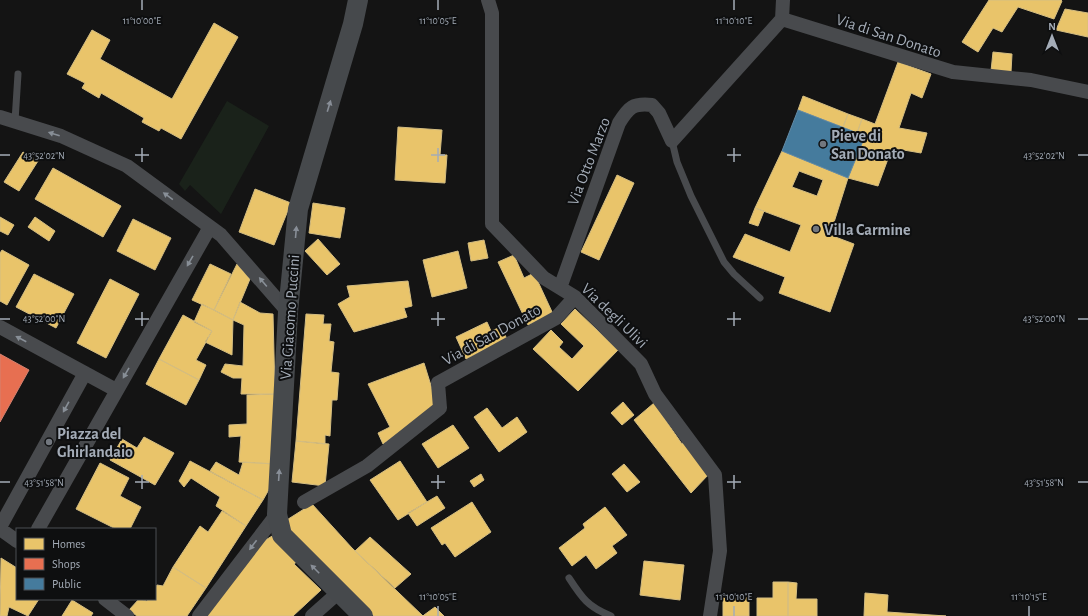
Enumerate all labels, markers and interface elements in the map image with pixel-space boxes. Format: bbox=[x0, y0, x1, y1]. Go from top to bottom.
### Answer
street label: Via di San Donato bbox=[834, 11, 943, 61]
text: 11°10'00"E bbox=[123, 16, 161, 26]
text: 11°10'05"E bbox=[419, 16, 457, 26]
text: 11°10'10"E bbox=[716, 16, 752, 26]
north arrow bbox=[1032, 16, 1072, 56]
text: N bbox=[1048, 21, 1056, 32]
one-way arrow bbox=[326, 100, 332, 112]
street label: Via Otto Marzo bbox=[565, 115, 613, 207]
place label: Pieve di San Donato bbox=[831, 128, 905, 162]
one-way arrow bbox=[48, 131, 60, 137]
marker: Pieve di San Donato bbox=[818, 139, 828, 149]
text: 43°52'02"N bbox=[23, 151, 65, 161]
text: 43°52'02"N bbox=[1023, 151, 1065, 161]
one-way arrow bbox=[162, 191, 173, 200]
place label: Villa Carmine bbox=[824, 222, 911, 238]
marker: Villa Carmine bbox=[811, 224, 821, 234]
one-way arrow bbox=[293, 226, 299, 238]
street label: Via Giacomo Puccini bbox=[278, 254, 302, 380]
one-way arrow bbox=[187, 255, 194, 266]
one-way arrow bbox=[259, 277, 268, 288]
street label: Via degli Ulivi bbox=[578, 280, 650, 351]
street label: Via di San Donato bbox=[440, 301, 543, 368]
text: 43°52'00"N bbox=[23, 314, 65, 324]
text: 43°52'00"N bbox=[1023, 314, 1065, 324]
one-way arrow bbox=[15, 335, 27, 342]
one-way arrow bbox=[122, 367, 129, 379]
one-way arrow bbox=[63, 401, 69, 413]
place label: Piazza del Ghirlandaio bbox=[57, 426, 133, 460]
marker: Piazza del Ghirlandaio bbox=[44, 437, 54, 447]
one-way arrow bbox=[276, 468, 282, 481]
text: 43°51'58"N bbox=[24, 478, 64, 488]
text: 43°51'58"N bbox=[1024, 478, 1064, 488]
legend bbox=[16, 528, 156, 600]
text: Homes bbox=[52, 538, 85, 550]
one-way arrow bbox=[249, 540, 257, 551]
text: Shops bbox=[52, 558, 80, 570]
one-way arrow bbox=[310, 564, 320, 574]
text: Public bbox=[52, 578, 81, 590]
text: 11°10'05"E bbox=[419, 592, 457, 602]
text: 11°10'10"E bbox=[716, 592, 752, 602]
text: 11°10'15"E bbox=[1011, 592, 1047, 602]

